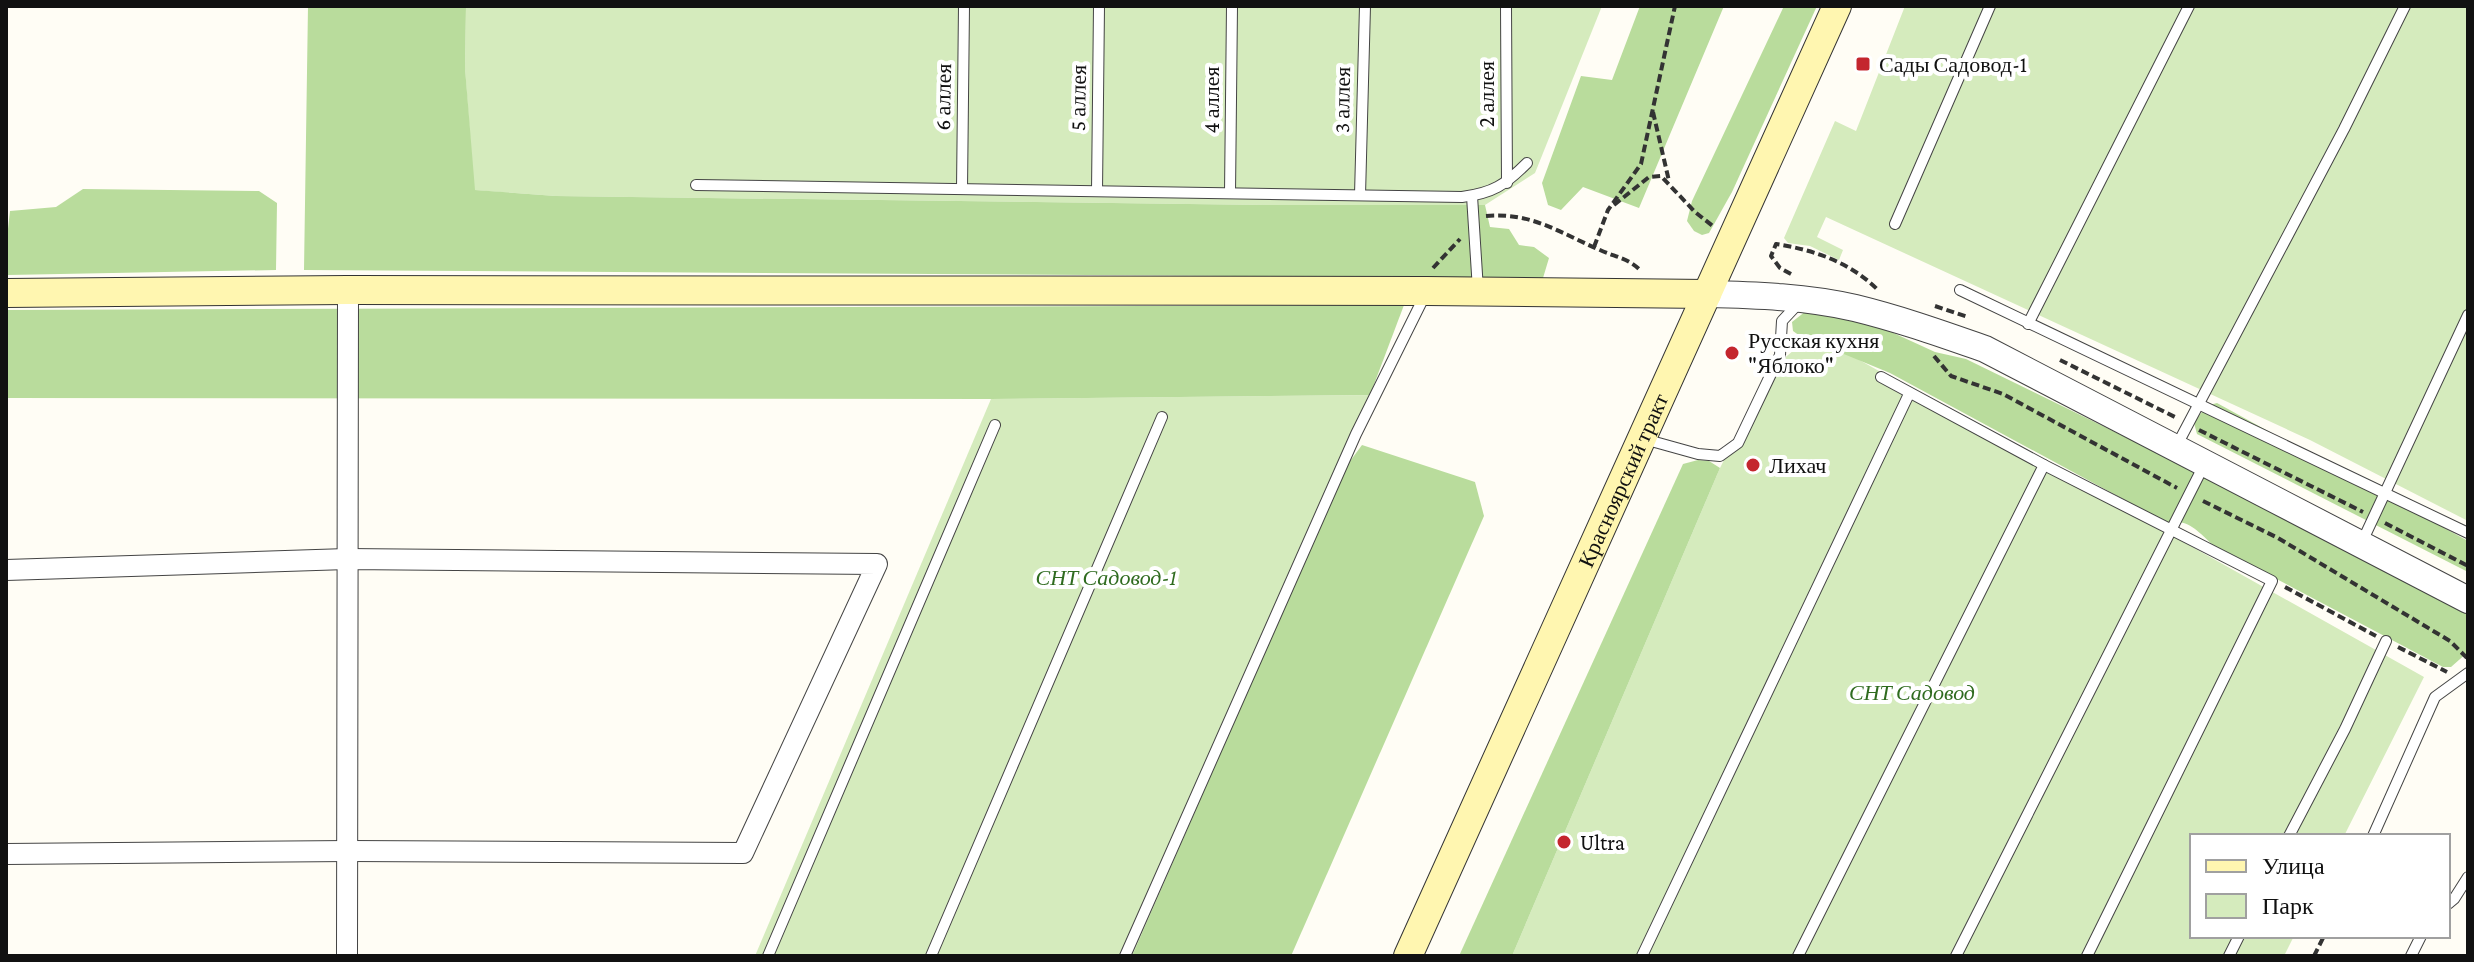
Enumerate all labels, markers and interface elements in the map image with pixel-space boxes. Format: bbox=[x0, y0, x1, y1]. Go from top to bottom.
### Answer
place label: Сады Садовод-1 bbox=[1879, 52, 2027, 77]
marker: Сады Садовод-1 bbox=[1854, 55, 1872, 73]
street label: 2 аллея bbox=[1474, 61, 1499, 127]
street label: 6 аллея bbox=[930, 63, 956, 131]
street label: 5 аллея bbox=[1065, 65, 1091, 131]
street label: 4 аллея bbox=[1199, 66, 1224, 134]
street label: 3 аллея bbox=[1329, 67, 1355, 133]
place label: Русская кухня "Яблоко" bbox=[1748, 328, 1879, 378]
marker: Русская кухня "Яблоко" bbox=[1723, 344, 1741, 362]
street label: Красноярский тракт bbox=[1573, 389, 1673, 571]
place label: Лихач bbox=[1769, 453, 1826, 478]
marker: Лихач bbox=[1744, 456, 1762, 474]
park label: СНТ Садовод-1 bbox=[1036, 565, 1176, 590]
park label: СНТ Садовод bbox=[1849, 680, 1975, 705]
place label: Ultra bbox=[1580, 830, 1625, 855]
marker: Ultra bbox=[1555, 833, 1573, 851]
legend bbox=[2190, 834, 2450, 938]
text: Улица bbox=[2262, 852, 2325, 879]
text: Парк bbox=[2262, 892, 2314, 919]

